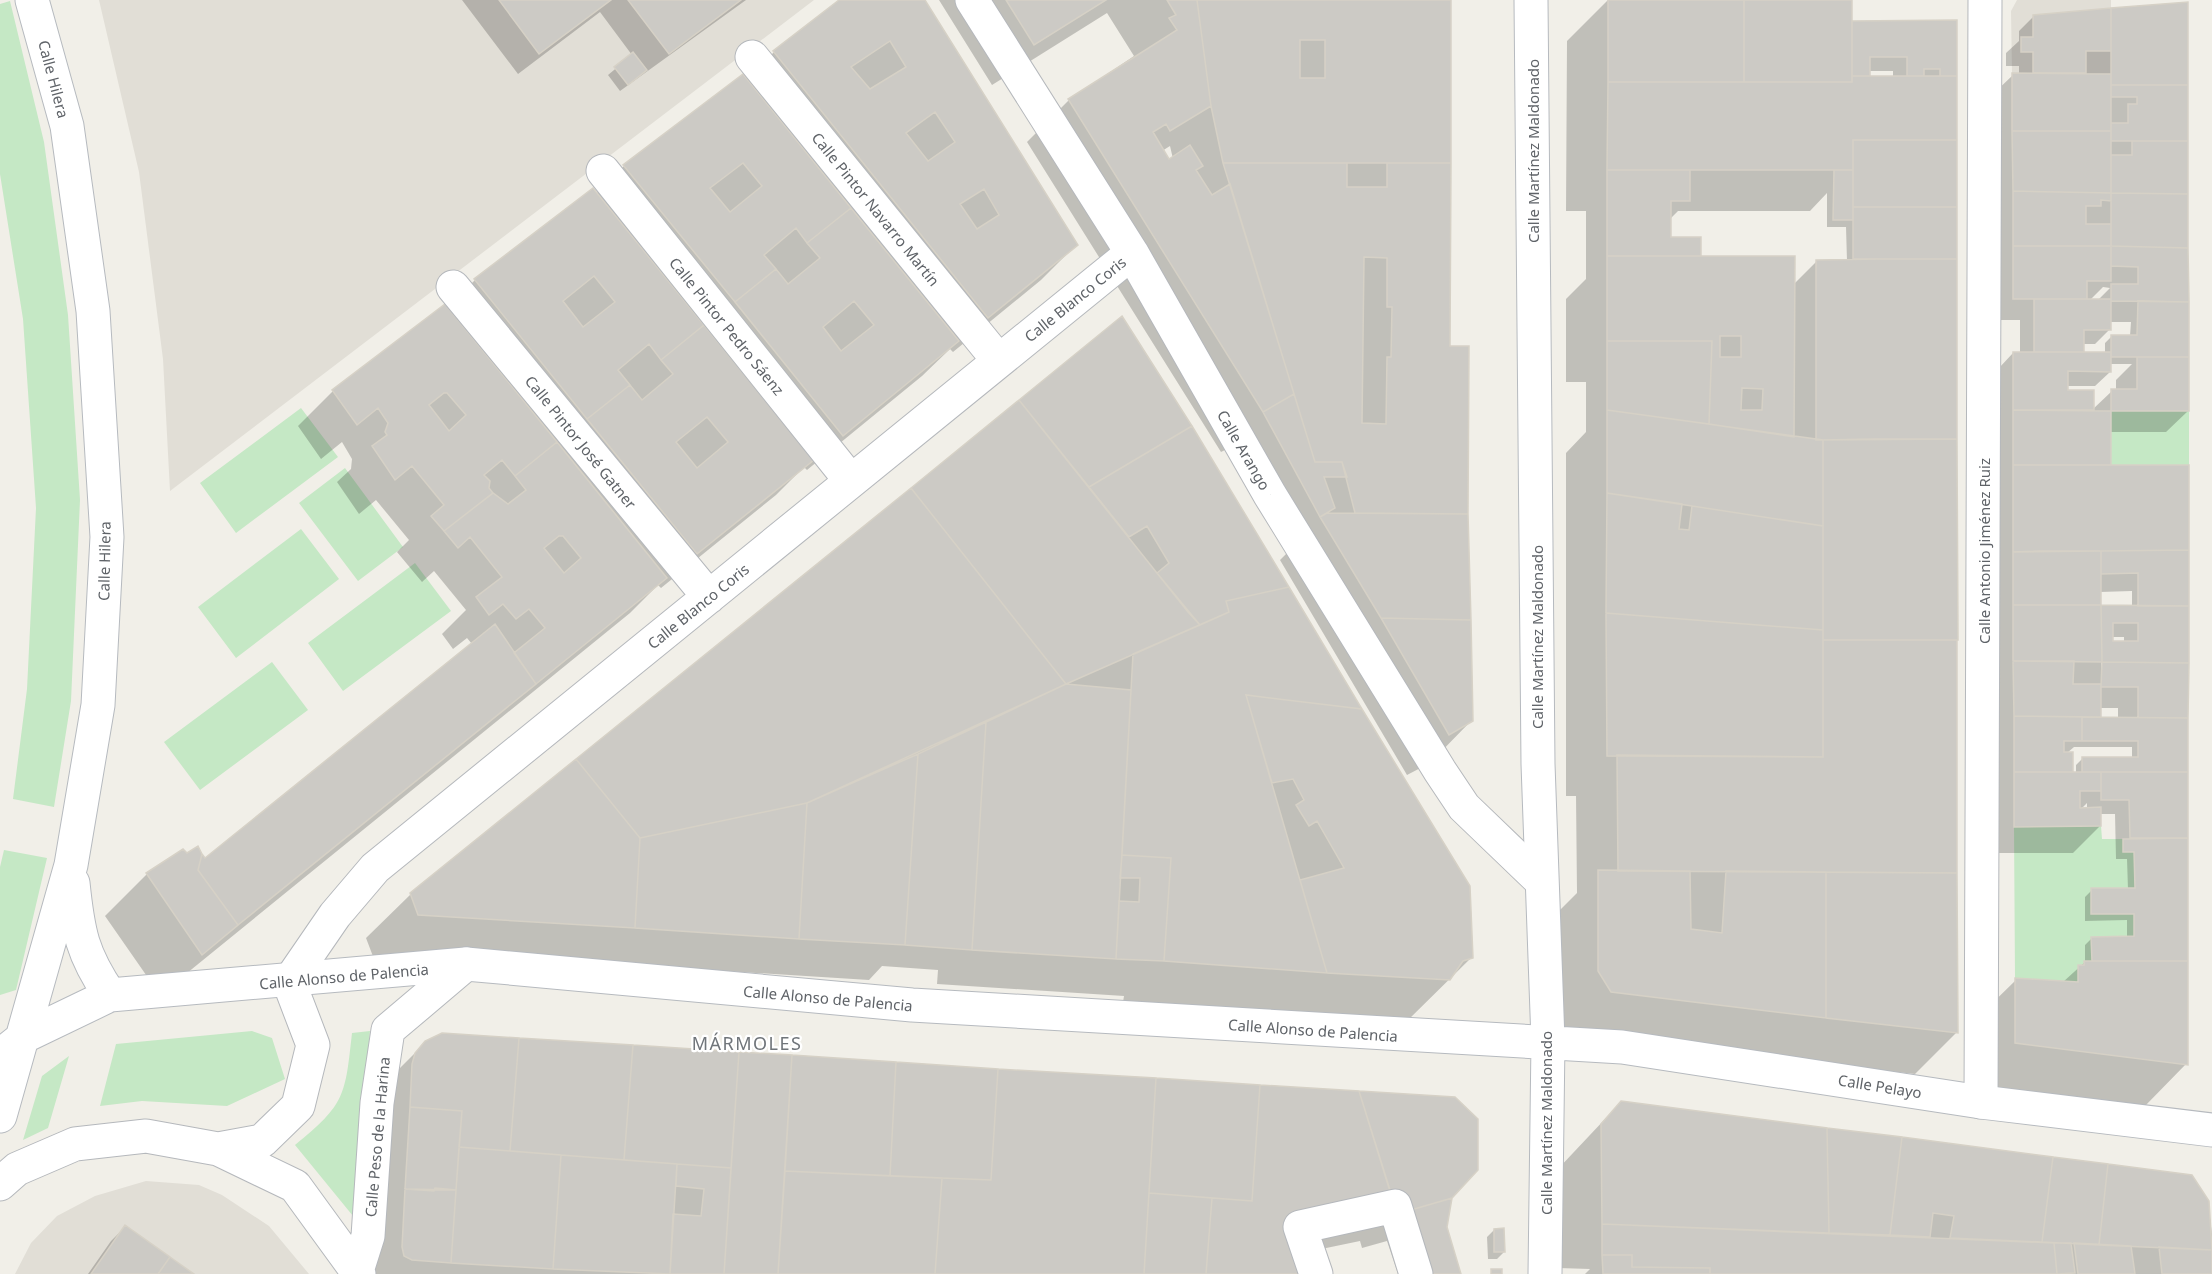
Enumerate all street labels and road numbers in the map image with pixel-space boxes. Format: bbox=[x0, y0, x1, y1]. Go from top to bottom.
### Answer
street label: Calle Hilera bbox=[34, 38, 74, 120]
street label: Calle Martínez Maldonado bbox=[1523, 59, 1543, 243]
street label: Calle Pintor Navarro Martín bbox=[808, 128, 944, 290]
street label: Calle Blanco Coris bbox=[1020, 252, 1130, 346]
street label: Calle Pintor Pedro Sáenz bbox=[665, 253, 789, 399]
street label: Calle Pintor José Gatner bbox=[521, 371, 641, 513]
street label: Calle Arango bbox=[1213, 406, 1275, 494]
street label: Calle Antonio Jiménez Ruiz bbox=[1974, 458, 1994, 644]
street label: Calle Hilera bbox=[93, 521, 115, 601]
street label: Calle Martínez Maldonado bbox=[1527, 545, 1547, 729]
street label: Calle Blanco Coris bbox=[643, 559, 753, 653]
street label: Calle Alonso de Palencia bbox=[258, 959, 430, 993]
street label: Calle Alonso de Palencia bbox=[742, 981, 914, 1015]
street label: Calle Alonso de Palencia bbox=[1227, 1014, 1399, 1046]
street label: Calle Martínez Maldonado bbox=[1536, 1031, 1556, 1215]
street label: Calle Peso de la Harina bbox=[360, 1056, 394, 1218]
street label: Calle Pelayo bbox=[1837, 1070, 1923, 1102]

